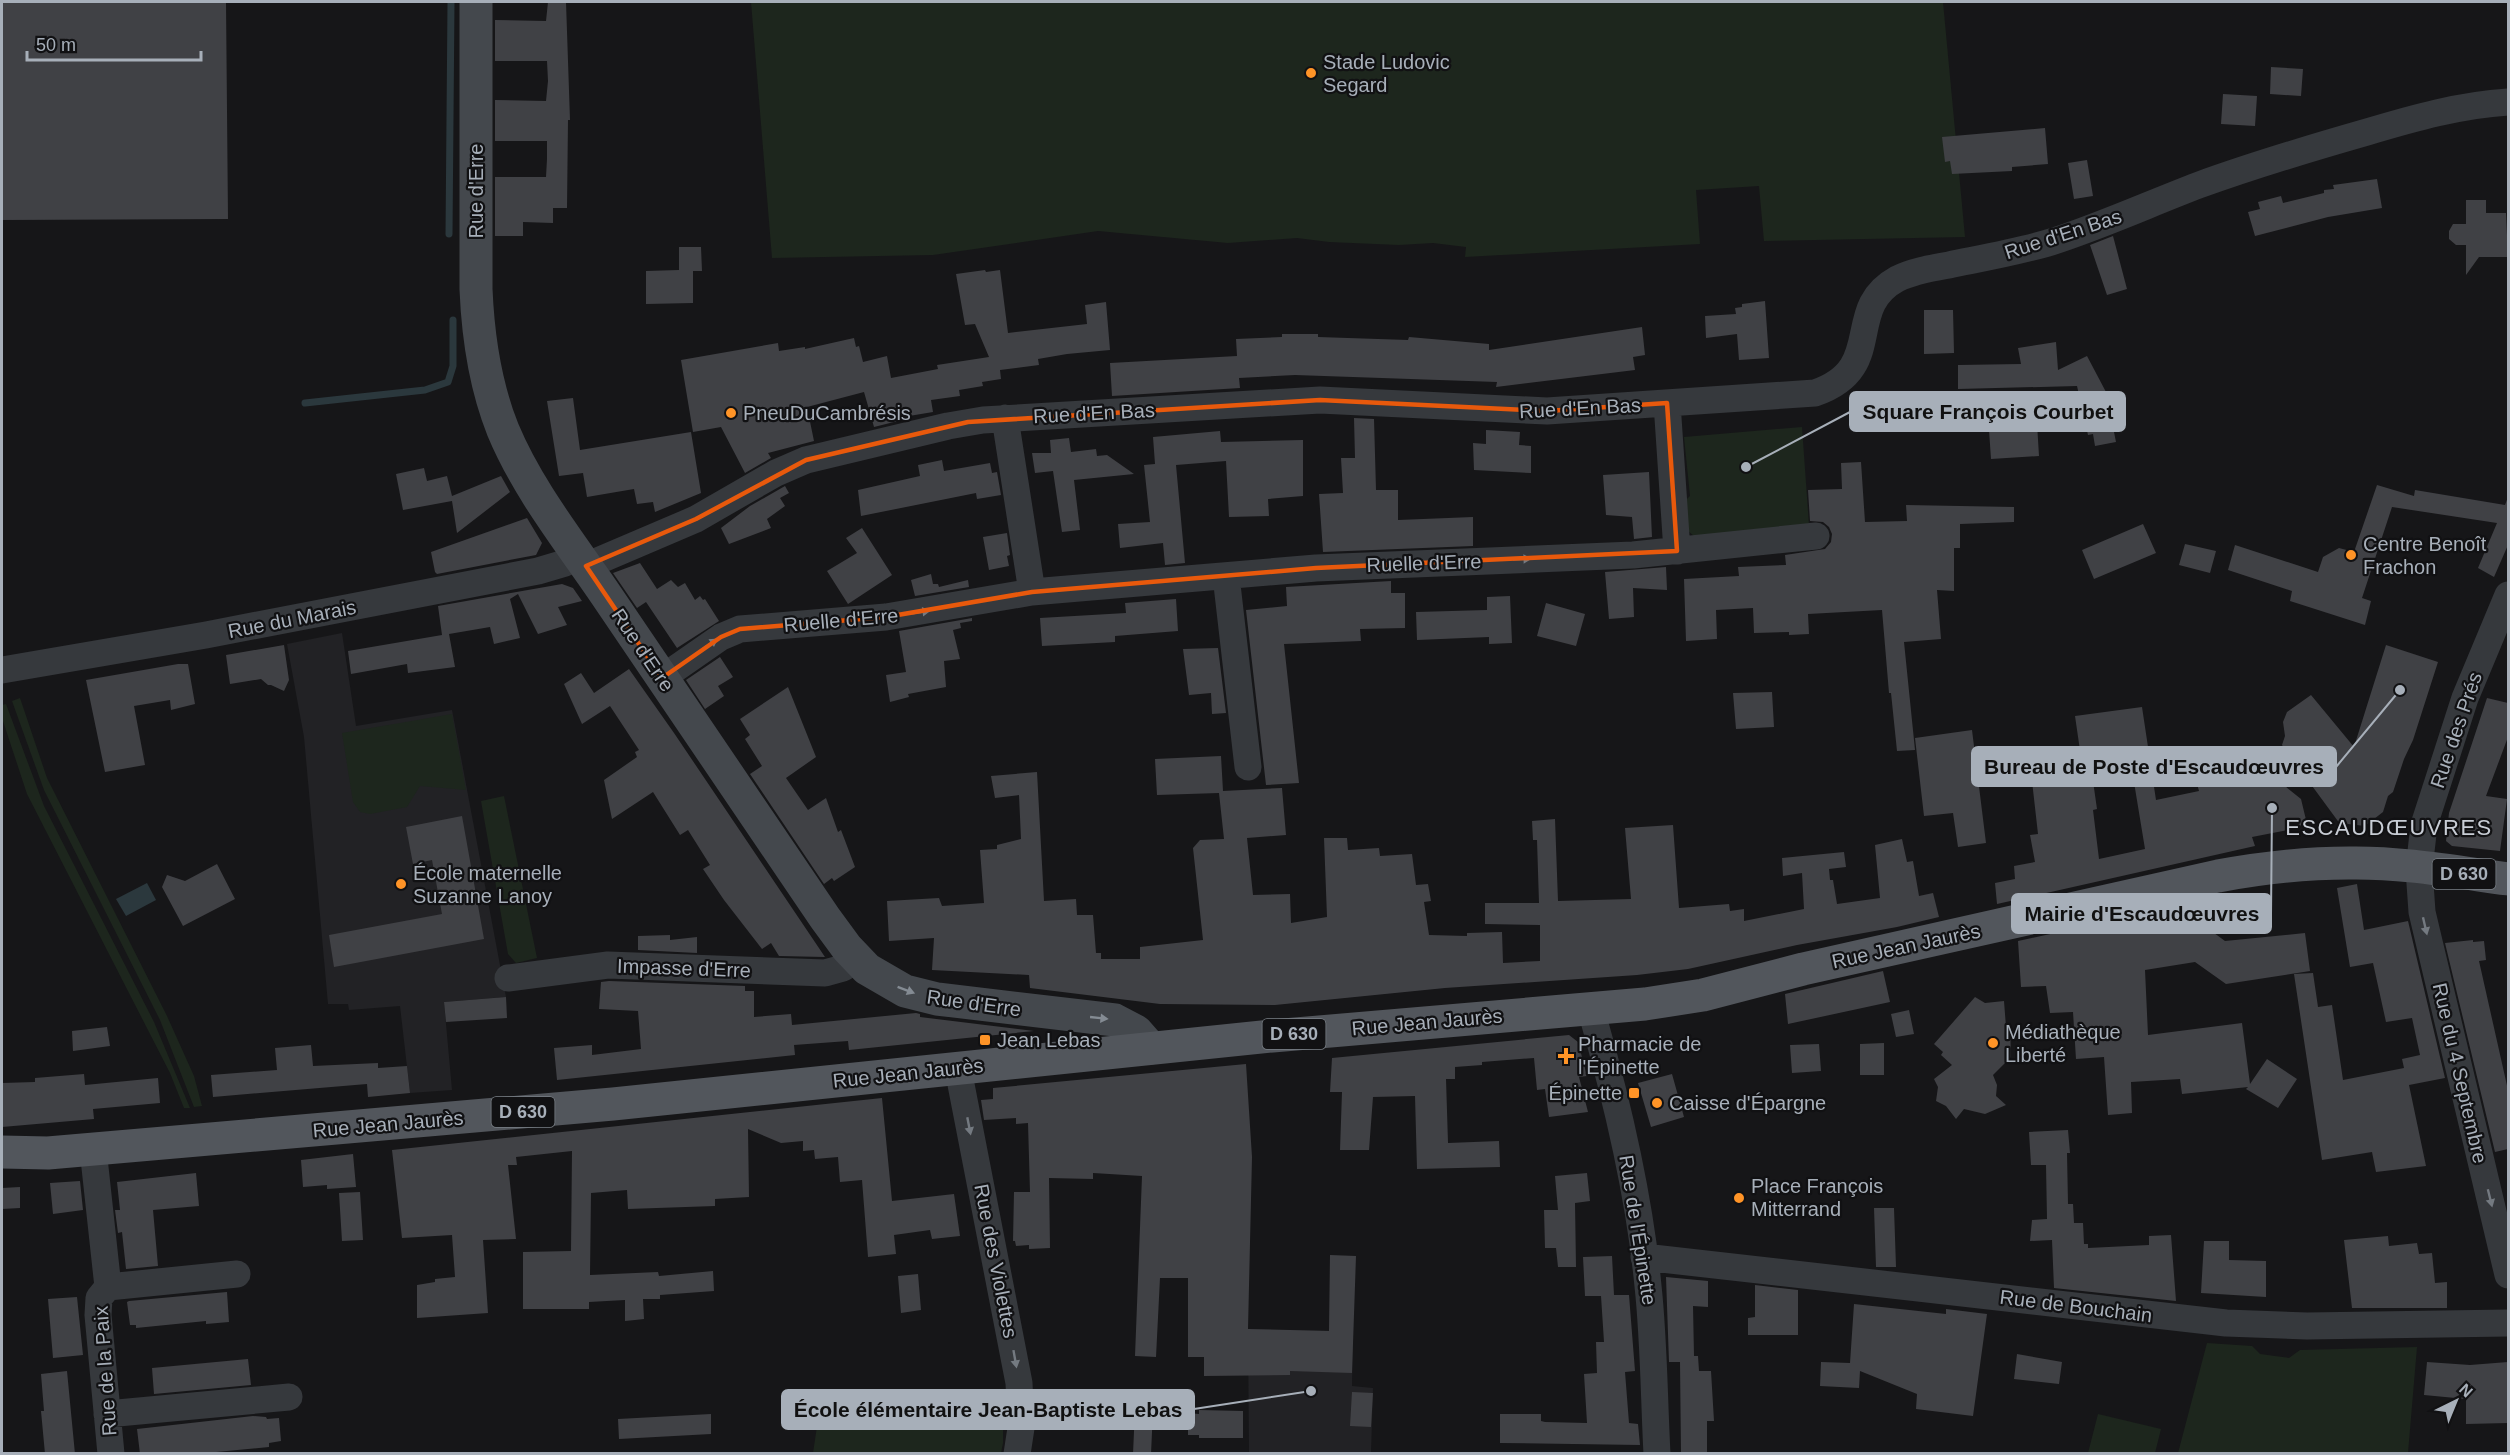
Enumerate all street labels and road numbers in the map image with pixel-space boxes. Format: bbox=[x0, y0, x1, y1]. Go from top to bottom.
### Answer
street label: Rue d'Erre bbox=[465, 144, 487, 238]
street label: Rue d'En Bas bbox=[2002, 205, 2124, 263]
street label: Rue d'En Bas bbox=[1519, 394, 1641, 422]
street label: Rue d'En Bas bbox=[1033, 399, 1155, 427]
street label: Ruelle d'Erre bbox=[1366, 550, 1482, 576]
street label: Rue du Marais bbox=[226, 596, 358, 642]
street label: Rue d'Erre bbox=[607, 604, 679, 696]
street label: Ruelle d'Erre bbox=[783, 604, 899, 636]
street label: Rue des Prés bbox=[2426, 669, 2486, 791]
road number: D 630 bbox=[2432, 859, 2496, 889]
street label: Rue Jean Jaurès bbox=[1830, 920, 1982, 972]
street label: Impasse d'Erre bbox=[617, 955, 751, 981]
street label: Rue du 4 Septembre bbox=[2429, 981, 2491, 1165]
street label: Rue d'Erre bbox=[925, 985, 1023, 1021]
street label: Rue Jean Jaurès bbox=[1351, 1004, 1503, 1040]
road number: D 630 bbox=[1262, 1019, 1326, 1049]
street label: Rue Jean Jaurès bbox=[832, 1054, 984, 1092]
road number: D 630 bbox=[492, 1097, 554, 1127]
street label: Rue Jean Jaurès bbox=[312, 1106, 464, 1142]
street label: Rue de l'Épinette bbox=[1615, 1153, 1661, 1307]
street label: Rue des Violettes bbox=[970, 1182, 1022, 1340]
street label: Rue de Bouchain bbox=[1999, 1286, 2153, 1326]
street label: Rue de la Paix bbox=[89, 1305, 121, 1437]

